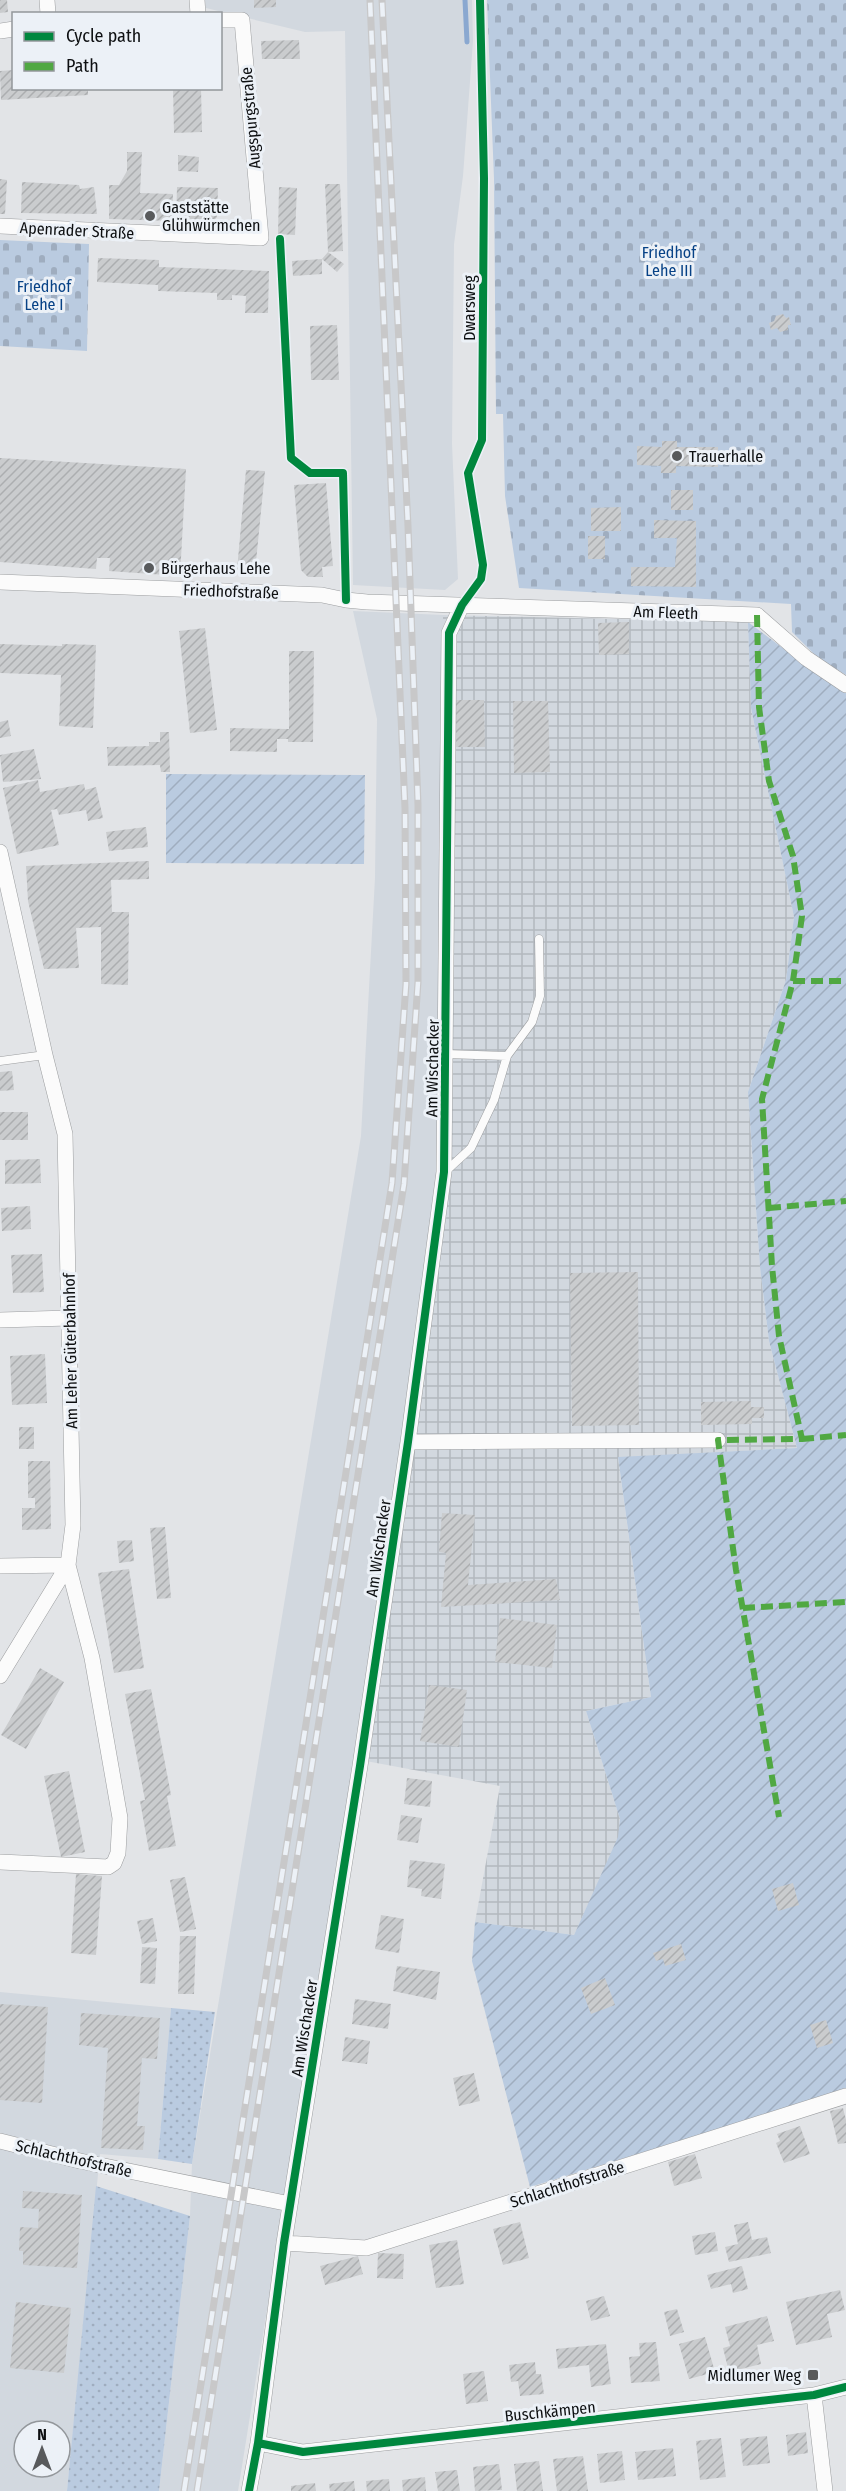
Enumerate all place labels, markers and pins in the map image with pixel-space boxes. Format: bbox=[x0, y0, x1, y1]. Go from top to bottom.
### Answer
place label: Gaststätte Glühwürmchen bbox=[162, 198, 261, 235]
marker: Gaststätte Glühwürmchen bbox=[143, 209, 157, 223]
place label: Trauerhalle bbox=[689, 447, 763, 466]
marker: Trauerhalle bbox=[670, 449, 684, 463]
place label: Bürgerhaus Lehe bbox=[161, 559, 271, 578]
marker: Bürgerhaus Lehe bbox=[142, 561, 156, 575]
place label: Midlumer Weg bbox=[708, 2366, 801, 2385]
marker: Midlumer Weg bbox=[806, 2368, 820, 2382]

